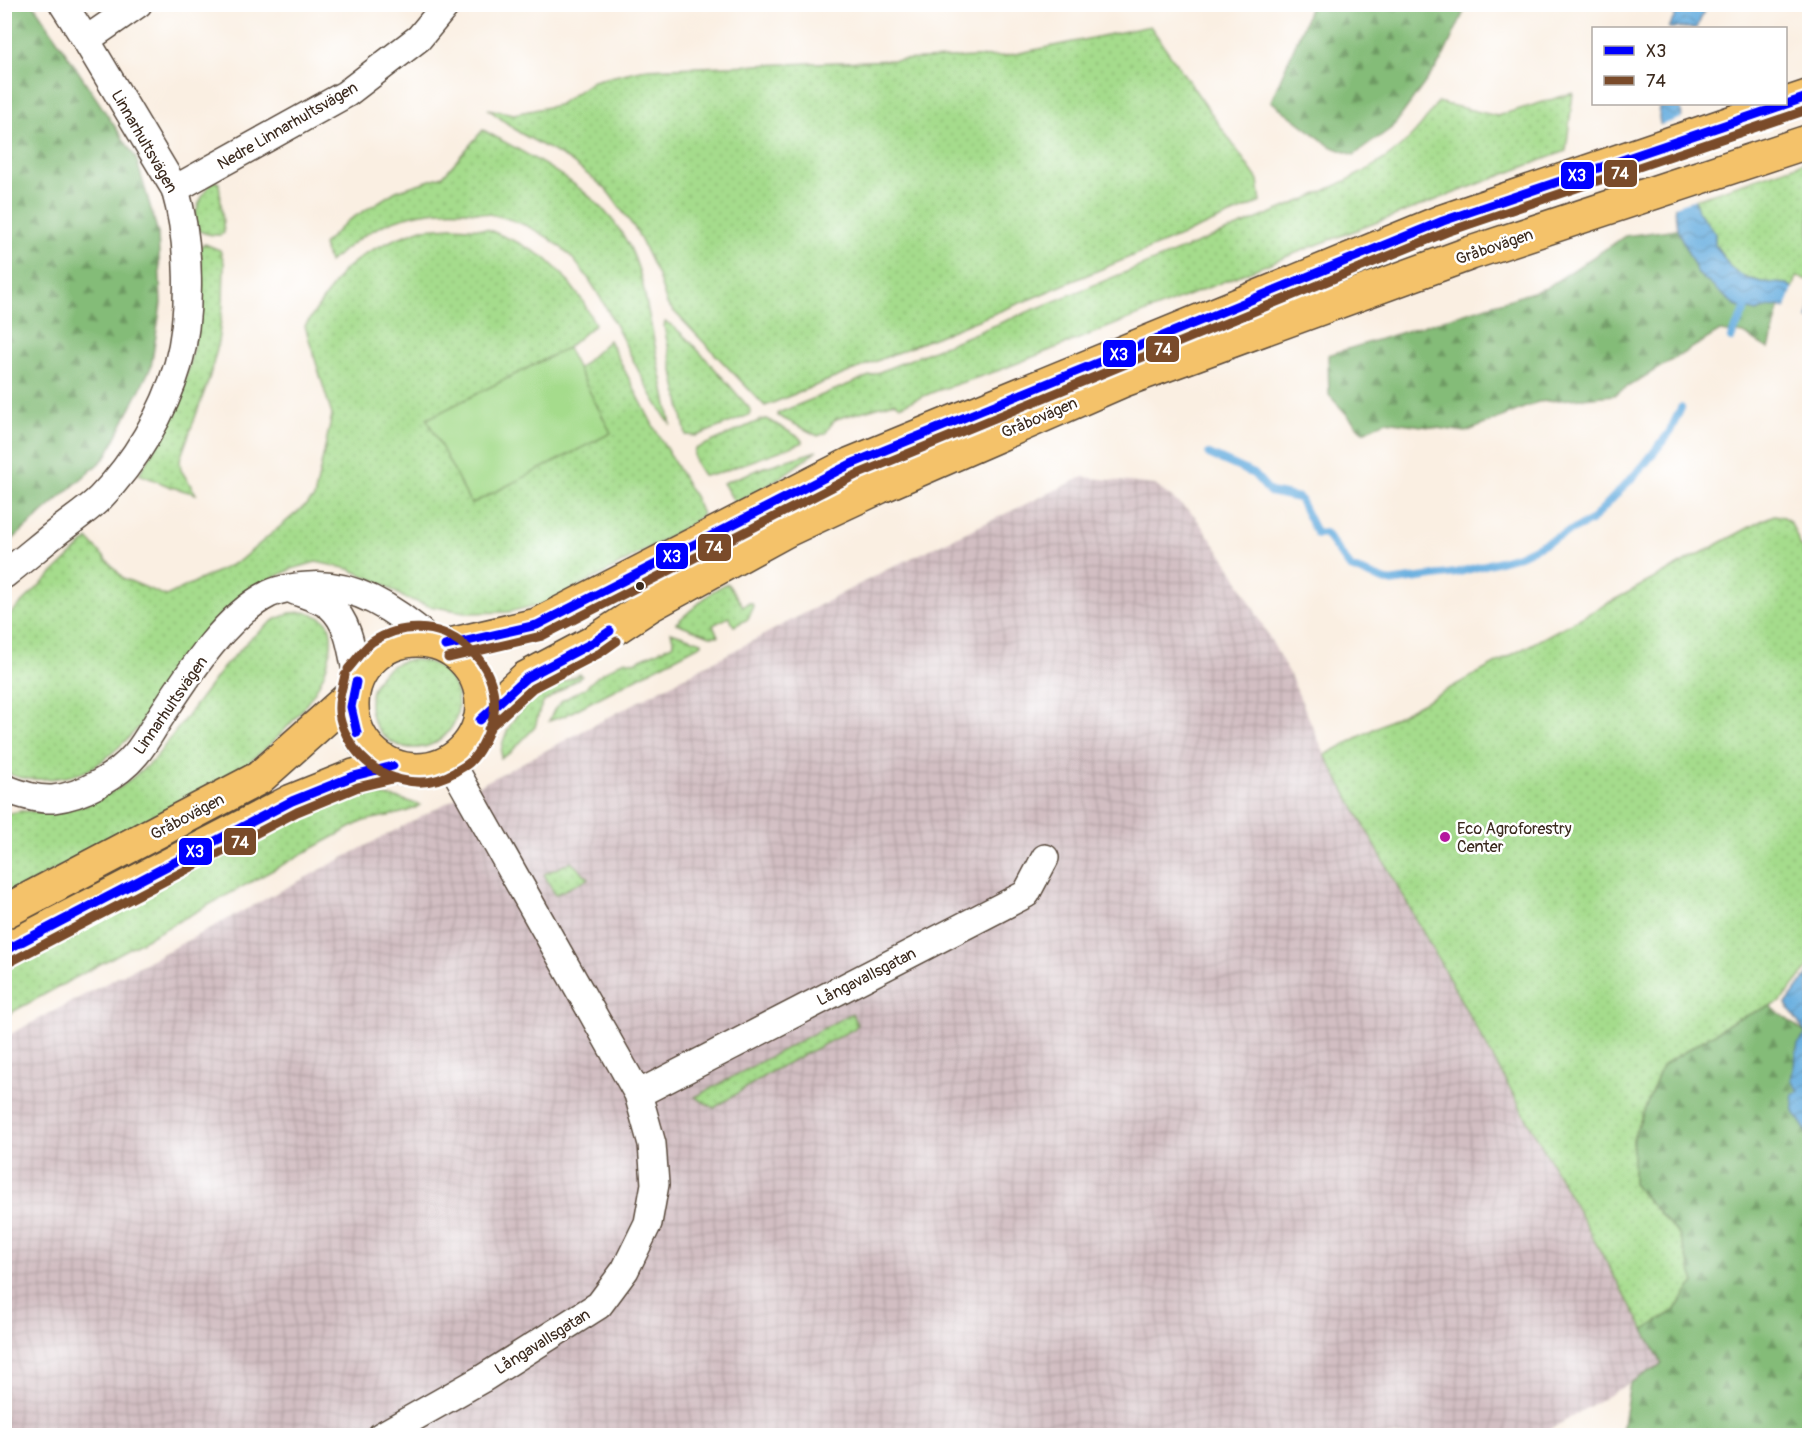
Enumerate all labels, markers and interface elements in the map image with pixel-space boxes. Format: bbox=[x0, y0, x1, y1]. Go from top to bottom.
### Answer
legend bbox=[1592, 27, 1787, 105]
text: X3 bbox=[1646, 40, 1666, 63]
text: 74 bbox=[1646, 70, 1667, 93]
street label: Nedre Linnarhultsvägen bbox=[214, 78, 361, 174]
street label: Linnarhultsvägen bbox=[107, 87, 182, 196]
line badge: 74 bbox=[1603, 159, 1638, 188]
line badge: X3 bbox=[1560, 161, 1595, 190]
text: 74 bbox=[1611, 164, 1630, 184]
text: X3 bbox=[1568, 166, 1586, 186]
street label: Gråbovägen bbox=[1453, 224, 1536, 270]
line badge: 74 bbox=[1145, 335, 1180, 363]
line badge: X3 bbox=[1102, 339, 1137, 368]
text: 74 bbox=[1154, 340, 1173, 360]
text: X3 bbox=[1110, 345, 1128, 365]
street label: Gråbovägen bbox=[998, 393, 1080, 443]
line badge: 74 bbox=[697, 533, 732, 562]
text: 74 bbox=[705, 538, 724, 558]
line badge: X3 bbox=[655, 542, 689, 570]
text: X3 bbox=[663, 547, 681, 567]
unlabelled marker bbox=[634, 580, 646, 592]
street label: Linnarhultsvägen bbox=[130, 653, 212, 759]
street label: Gråbovägen bbox=[147, 789, 228, 845]
place label: Eco Agroforestry Center bbox=[1457, 819, 1572, 857]
line badge: 74 bbox=[223, 827, 257, 856]
marker: Eco Agroforestry Center bbox=[1438, 830, 1452, 844]
text: 74 bbox=[231, 833, 250, 853]
line badge: X3 bbox=[178, 837, 213, 866]
text: X3 bbox=[186, 842, 204, 862]
street label: Långavallsgatan bbox=[813, 943, 919, 1010]
street label: Långavallsgatan bbox=[491, 1305, 594, 1379]

